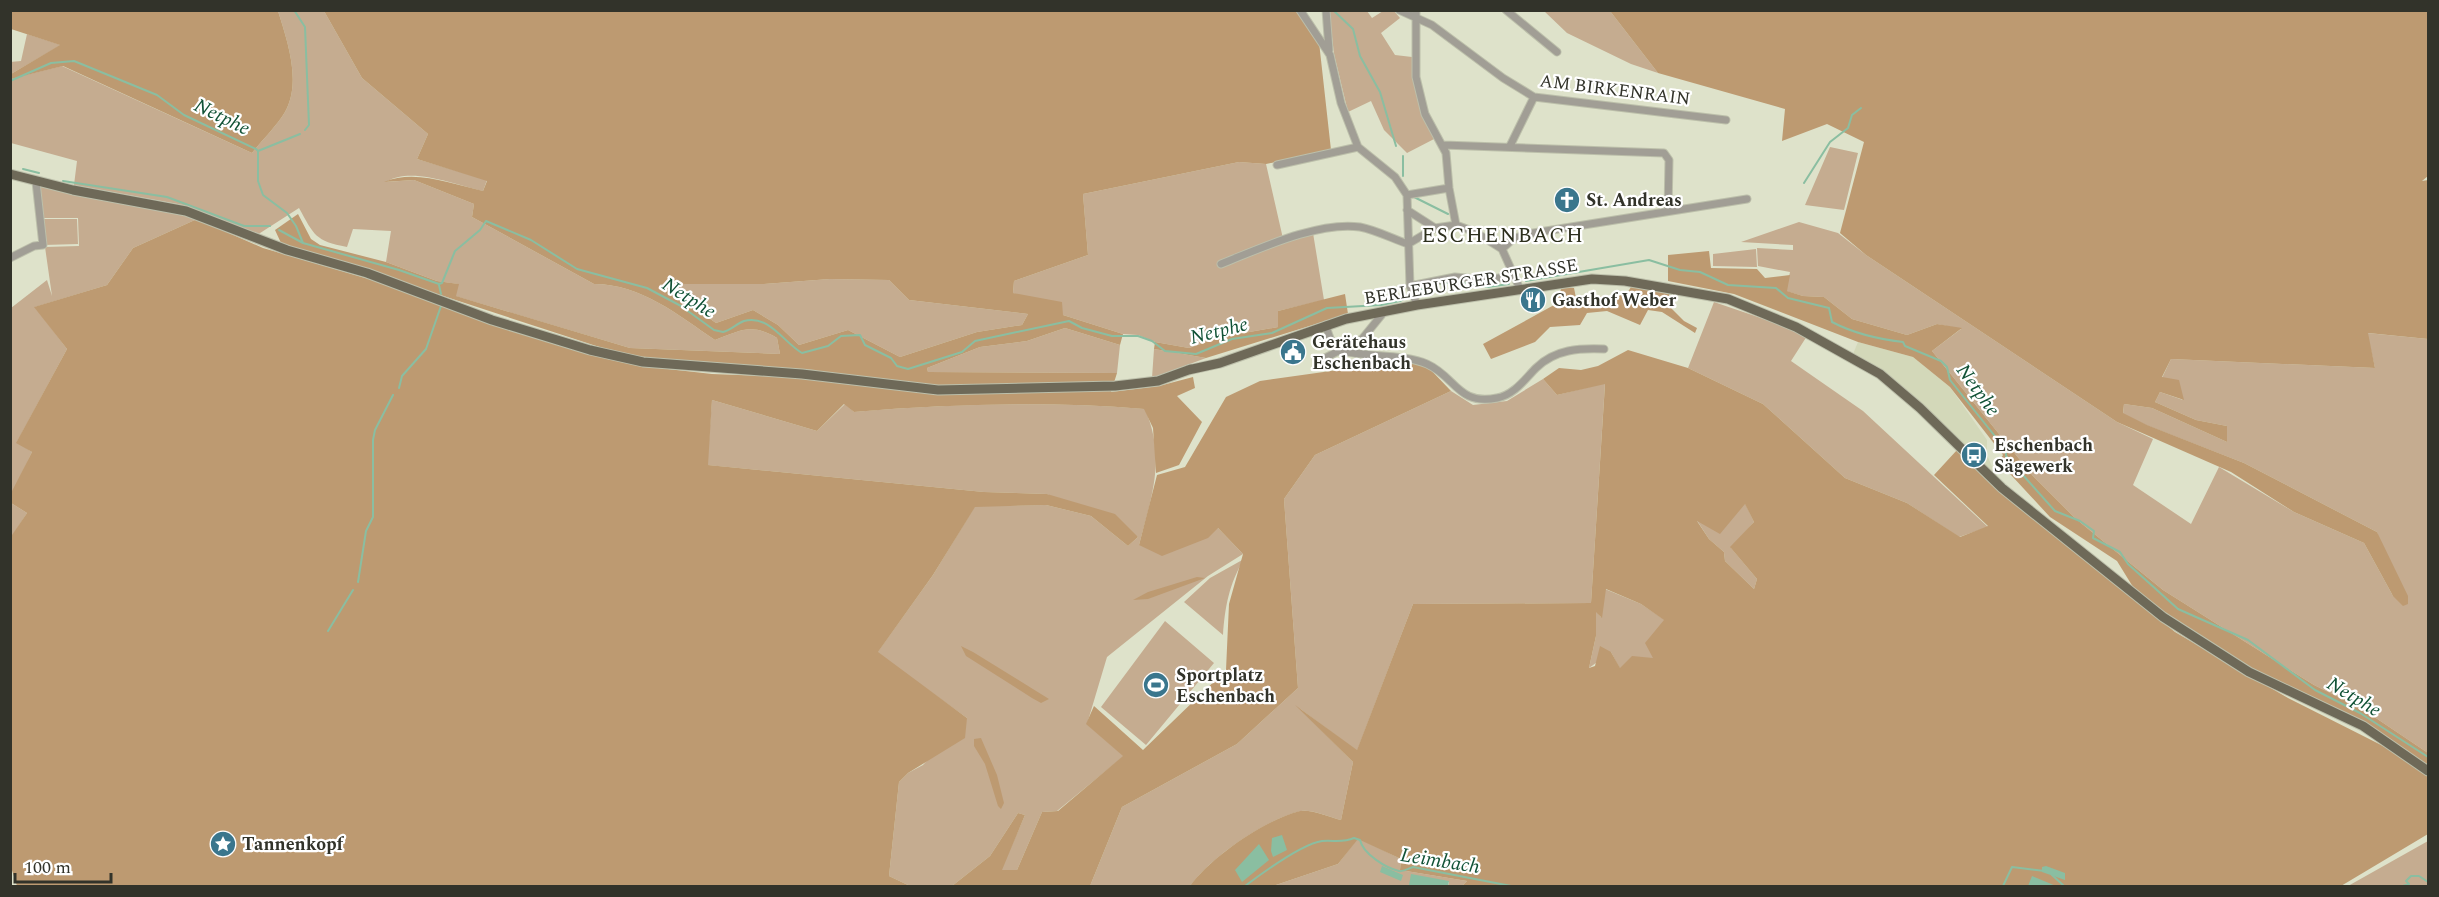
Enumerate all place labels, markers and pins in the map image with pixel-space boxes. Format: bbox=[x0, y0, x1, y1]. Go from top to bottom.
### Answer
church icon: St. Andreas bbox=[1552, 185, 1582, 215]
place label: St. Andreas bbox=[1586, 187, 1682, 214]
restaurant icon: Gasthof Weber bbox=[1518, 285, 1548, 315]
place label: Gasthof Weber bbox=[1552, 287, 1676, 314]
place label: Gerätehaus Eschenbach bbox=[1312, 329, 1411, 377]
public building icon: Gerätehaus Eschenbach bbox=[1278, 337, 1308, 367]
place label: Eschenbach Sägewerk bbox=[1994, 432, 2093, 480]
bus stop icon: Eschenbach Sägewerk bbox=[1959, 440, 1989, 470]
place label: Sportplatz Eschenbach bbox=[1176, 662, 1275, 710]
sports icon: Sportplatz Eschenbach bbox=[1141, 670, 1171, 700]
place icon: Tannenkopf bbox=[208, 829, 238, 859]
place label: Tannenkopf bbox=[242, 831, 345, 858]

